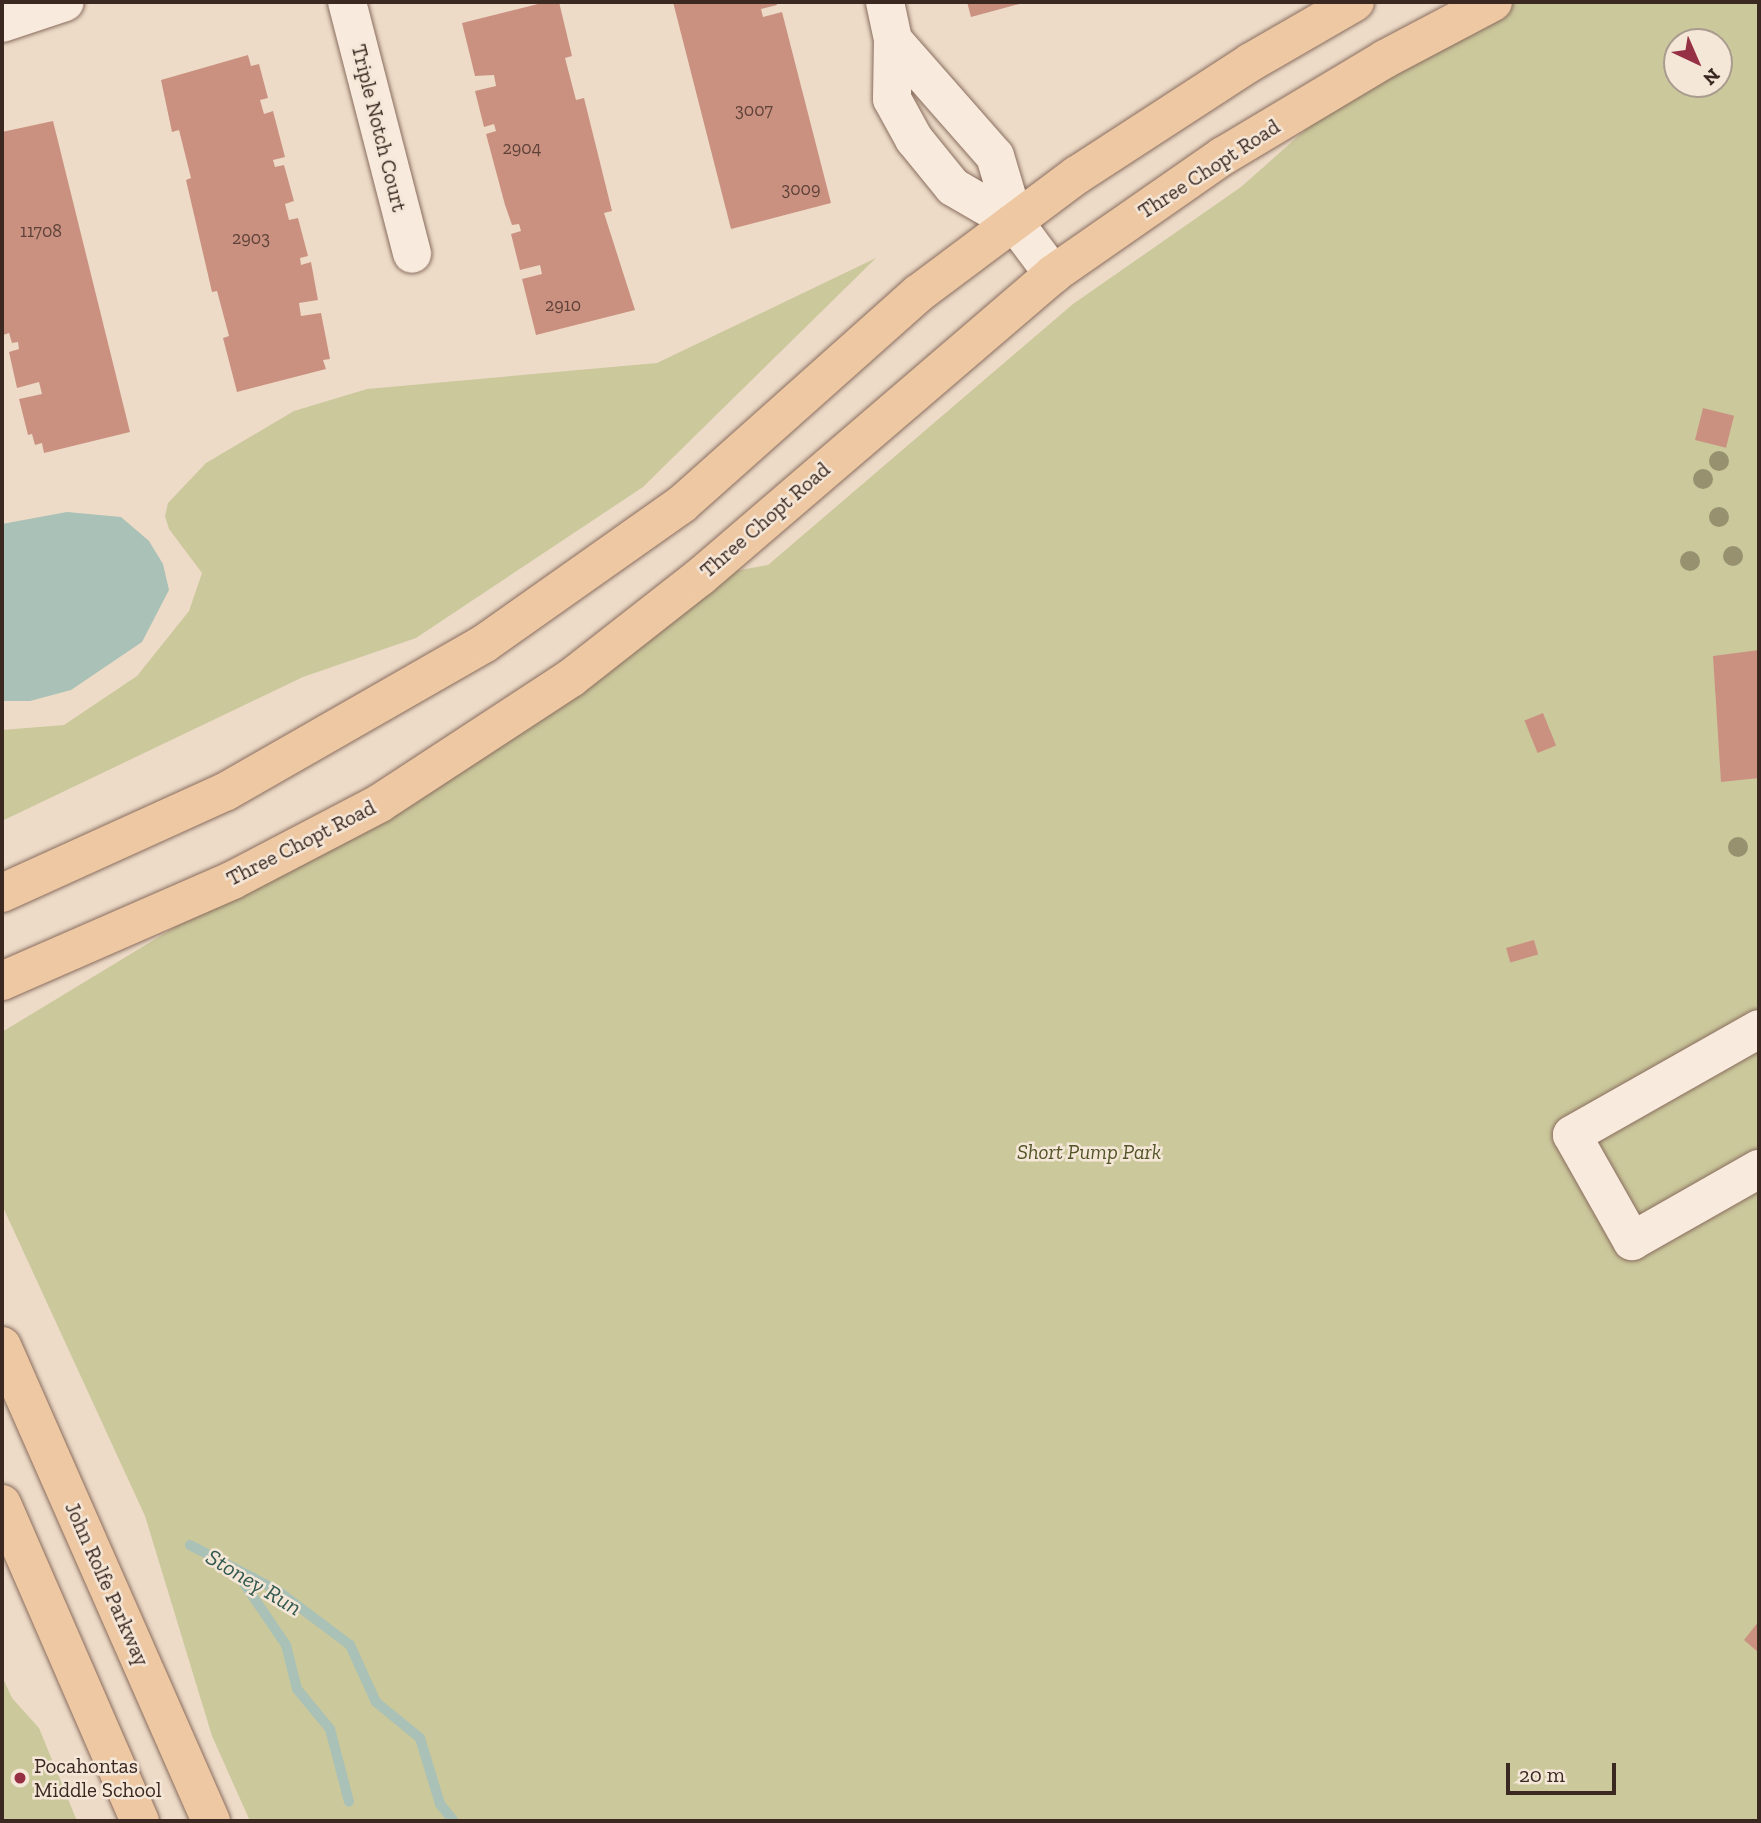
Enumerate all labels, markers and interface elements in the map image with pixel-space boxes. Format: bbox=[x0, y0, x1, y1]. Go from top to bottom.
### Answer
north arrow bbox=[1663, 28, 1733, 98]
street label: Triple Notch Court bbox=[346, 42, 412, 214]
text: N bbox=[1698, 64, 1725, 90]
house number: 3007 bbox=[735, 99, 773, 121]
street label: Three Chopt Road bbox=[1134, 114, 1284, 224]
house number: 2904 bbox=[503, 137, 541, 159]
house number: 3009 bbox=[781, 178, 821, 200]
house number: 11708 bbox=[20, 220, 62, 242]
house number: 2903 bbox=[232, 227, 270, 249]
house number: 2910 bbox=[545, 294, 581, 316]
street label: Three Chopt Road bbox=[695, 457, 835, 583]
street label: Three Chopt Road bbox=[222, 795, 380, 891]
park label: Short Pump Park bbox=[1017, 1139, 1161, 1165]
street label: John Rolfe Parkway bbox=[60, 1498, 154, 1670]
water label: Stoney Run bbox=[201, 1543, 307, 1621]
scale bar bbox=[1509, 1750, 1619, 1794]
place label: Pocahontas Middle School bbox=[34, 1753, 161, 1803]
text: 20 m bbox=[1519, 1762, 1565, 1787]
marker: Pocahontas Middle School bbox=[12, 1770, 28, 1786]

